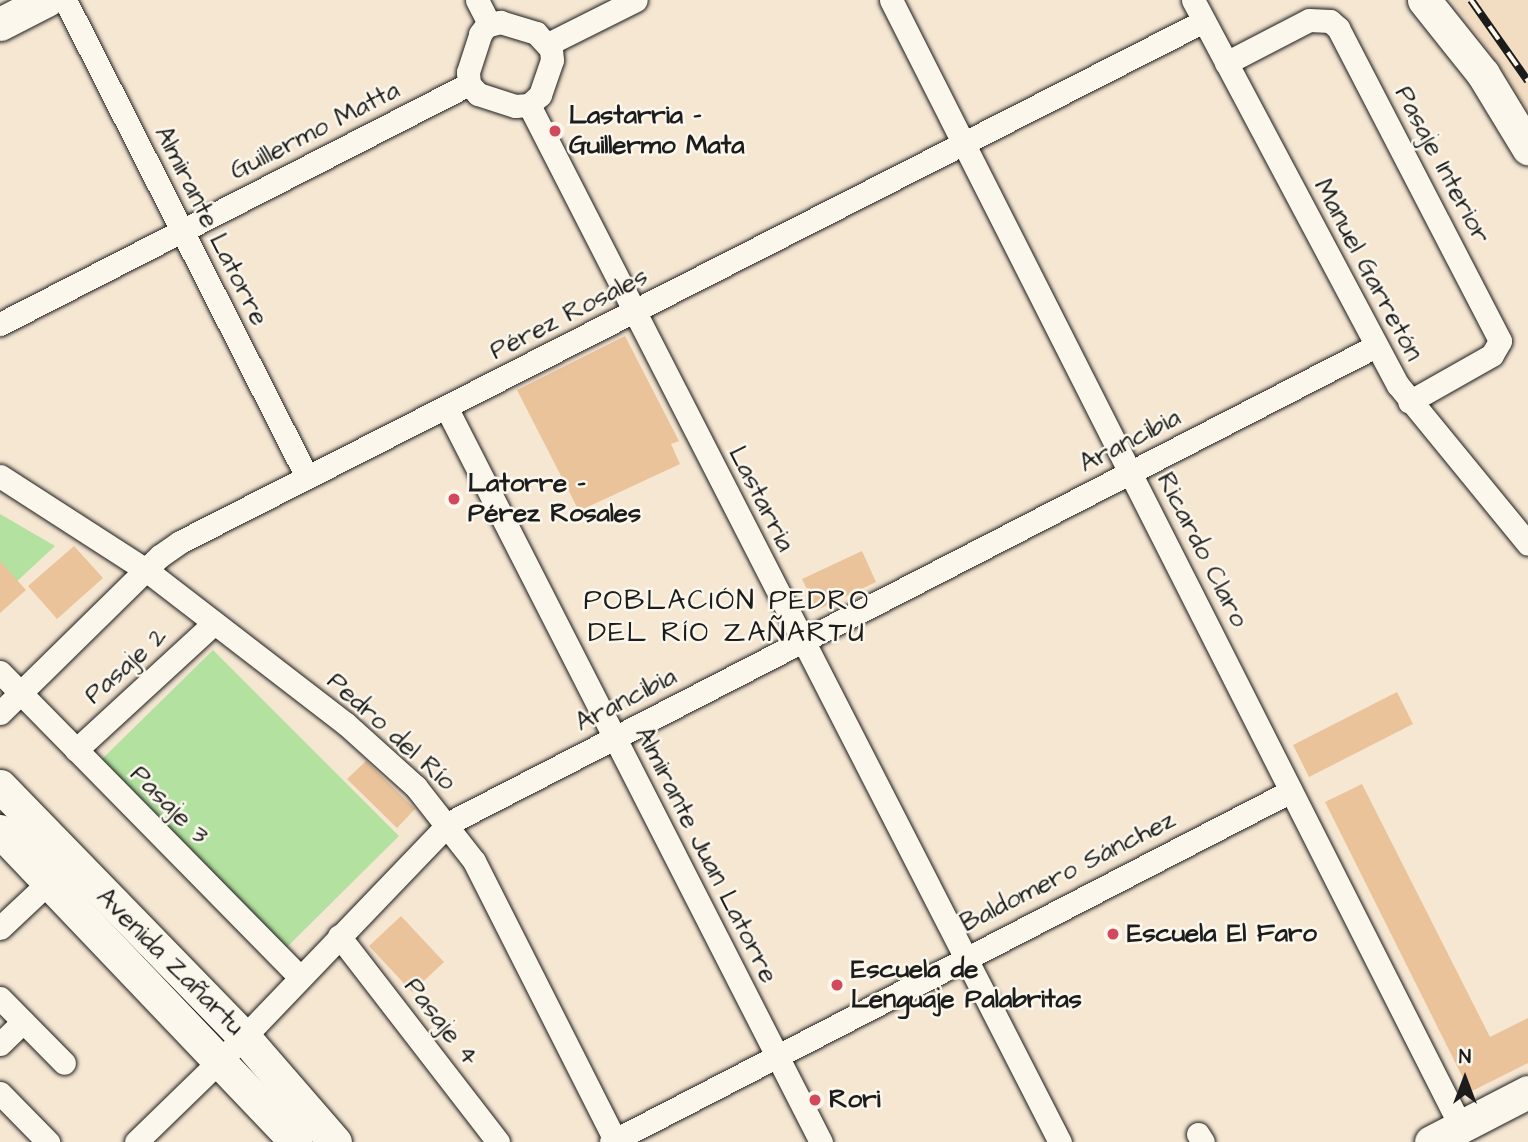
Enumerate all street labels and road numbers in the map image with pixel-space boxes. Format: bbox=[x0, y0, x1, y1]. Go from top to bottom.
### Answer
street label: Guillermo Matta bbox=[225, 75, 405, 187]
street label: Pasaje Interior bbox=[1387, 81, 1497, 249]
street label: Almirante Latorre bbox=[147, 121, 275, 331]
street label: Manuel Garretón bbox=[1307, 174, 1429, 366]
street label: Pérez Rosales bbox=[485, 261, 653, 367]
street label: Arancibia bbox=[1074, 402, 1186, 480]
street label: Lastarria bbox=[721, 441, 801, 557]
street label: Ricardo Claro bbox=[1150, 467, 1254, 633]
street label: Pasaje 2 bbox=[78, 621, 174, 711]
street label: Arancibia bbox=[570, 661, 682, 739]
street label: Pedro del Río bbox=[320, 666, 462, 798]
street label: Almirante Juan Latorre bbox=[628, 722, 784, 988]
street label: Pasaje 3 bbox=[123, 759, 215, 851]
street label: Baldomero Sánchez bbox=[955, 804, 1181, 940]
street label: Avenida Zañartu bbox=[90, 882, 250, 1042]
street label: Pasaje 4 bbox=[397, 972, 485, 1072]

